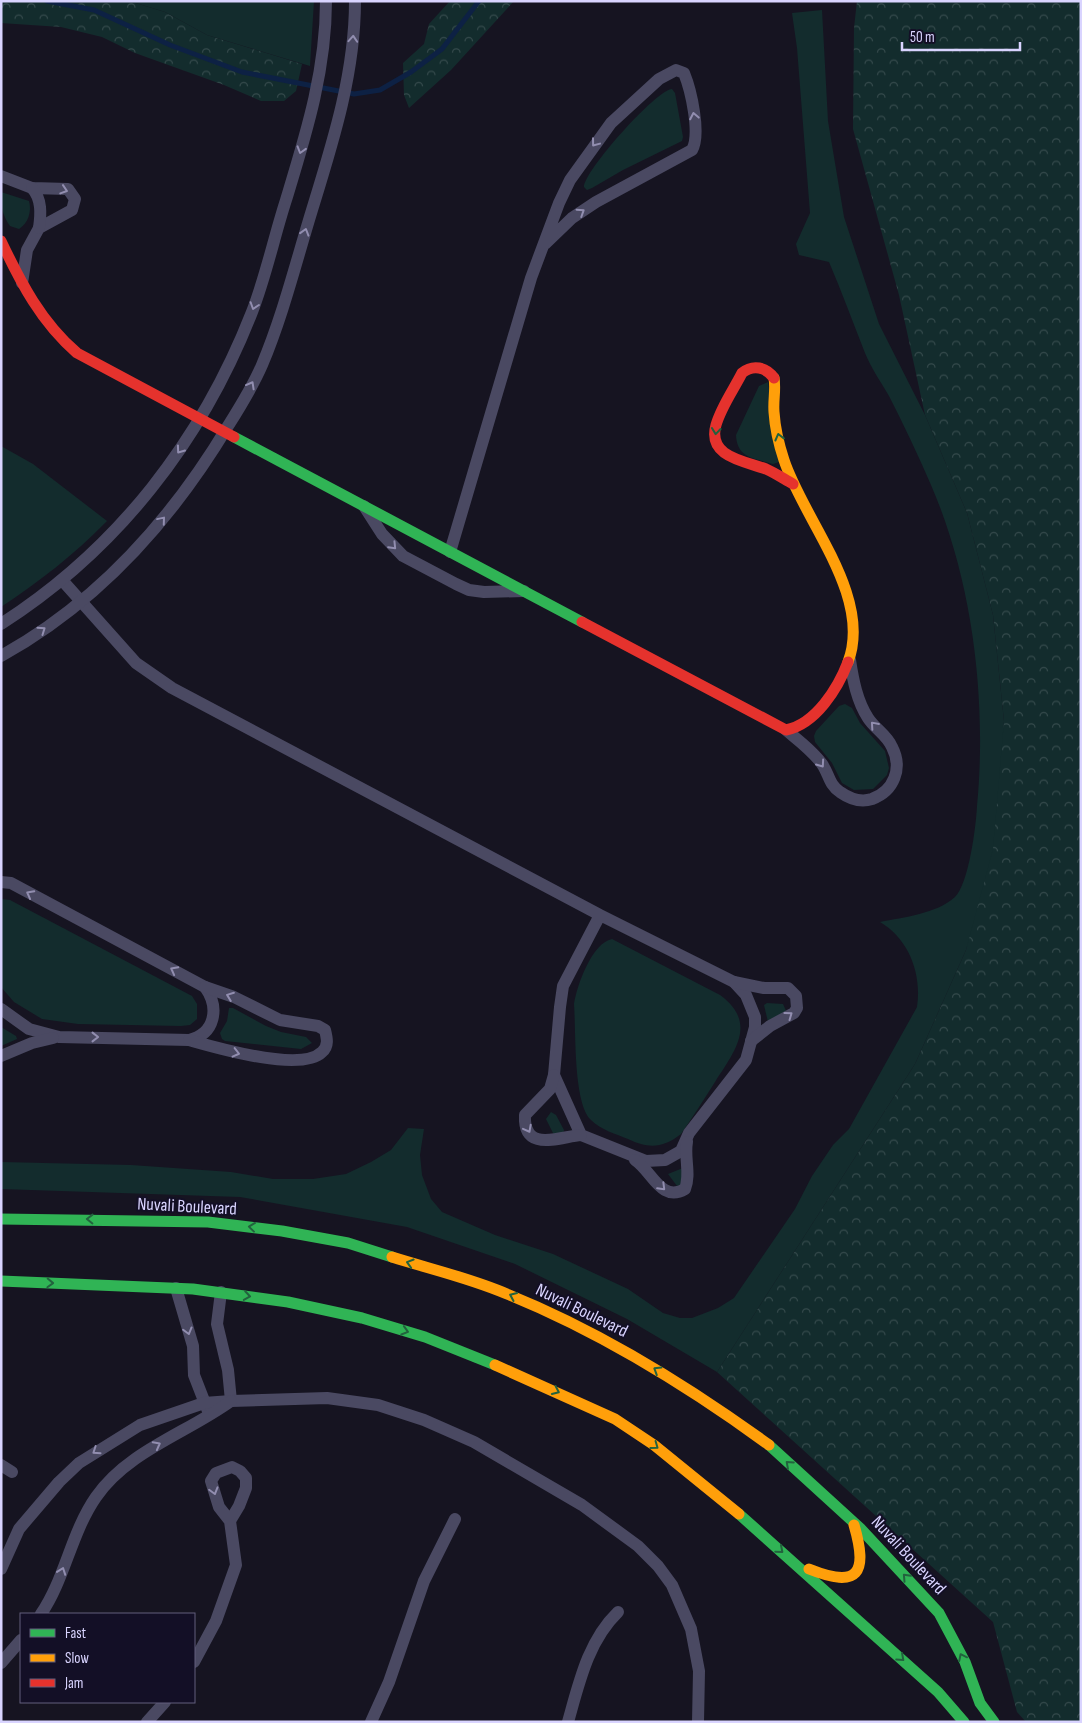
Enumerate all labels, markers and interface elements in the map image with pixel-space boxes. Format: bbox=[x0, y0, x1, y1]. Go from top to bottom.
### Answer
scale bar bbox=[902, 20, 1020, 52]
text: 50 m bbox=[910, 28, 935, 47]
one-way arrow bbox=[347, 35, 358, 43]
one-way arrow bbox=[689, 112, 699, 120]
one-way arrow bbox=[593, 137, 601, 146]
one-way arrow bbox=[296, 146, 306, 154]
one-way arrow bbox=[59, 185, 68, 195]
one-way arrow bbox=[575, 209, 585, 218]
one-way arrow bbox=[300, 229, 310, 237]
one-way arrow bbox=[250, 301, 260, 310]
one-way arrow bbox=[245, 381, 255, 390]
one-way arrow bbox=[711, 427, 722, 435]
one-way arrow bbox=[774, 434, 784, 442]
one-way arrow bbox=[177, 444, 186, 454]
one-way arrow bbox=[156, 517, 165, 526]
one-way arrow bbox=[387, 540, 396, 549]
one-way arrow bbox=[37, 627, 46, 636]
one-way arrow bbox=[871, 722, 880, 731]
one-way arrow bbox=[815, 758, 824, 768]
one-way arrow bbox=[27, 890, 36, 900]
one-way arrow bbox=[170, 967, 179, 977]
one-way arrow bbox=[226, 992, 234, 1002]
one-way arrow bbox=[783, 1012, 792, 1020]
one-way arrow bbox=[92, 1032, 99, 1042]
one-way arrow bbox=[231, 1047, 240, 1058]
one-way arrow bbox=[522, 1124, 532, 1133]
one-way arrow bbox=[656, 1181, 665, 1190]
street label: Nuvali Boulevard bbox=[137, 1193, 237, 1220]
one-way arrow bbox=[86, 1214, 94, 1224]
one-way arrow bbox=[248, 1222, 256, 1233]
one-way arrow bbox=[407, 1258, 415, 1268]
one-way arrow bbox=[46, 1278, 54, 1288]
street label: Nuvali Boulevard bbox=[532, 1279, 631, 1342]
one-way arrow bbox=[243, 1290, 251, 1300]
one-way arrow bbox=[509, 1292, 518, 1303]
one-way arrow bbox=[183, 1326, 193, 1334]
one-way arrow bbox=[401, 1326, 409, 1336]
one-way arrow bbox=[654, 1367, 663, 1376]
one-way arrow bbox=[551, 1385, 560, 1396]
one-way arrow bbox=[649, 1440, 659, 1449]
one-way arrow bbox=[152, 1441, 161, 1451]
one-way arrow bbox=[92, 1445, 102, 1454]
one-way arrow bbox=[786, 1461, 795, 1470]
one-way arrow bbox=[208, 1486, 218, 1494]
street label: Nuvali Boulevard bbox=[867, 1512, 950, 1599]
one-way arrow bbox=[774, 1544, 783, 1552]
one-way arrow bbox=[56, 1567, 66, 1575]
one-way arrow bbox=[903, 1574, 912, 1583]
legend bbox=[20, 1613, 195, 1703]
text: Fast bbox=[65, 1624, 87, 1643]
text: Slow bbox=[65, 1649, 89, 1668]
one-way arrow bbox=[895, 1652, 904, 1661]
one-way arrow bbox=[958, 1653, 968, 1662]
text: Jam bbox=[64, 1674, 83, 1693]

